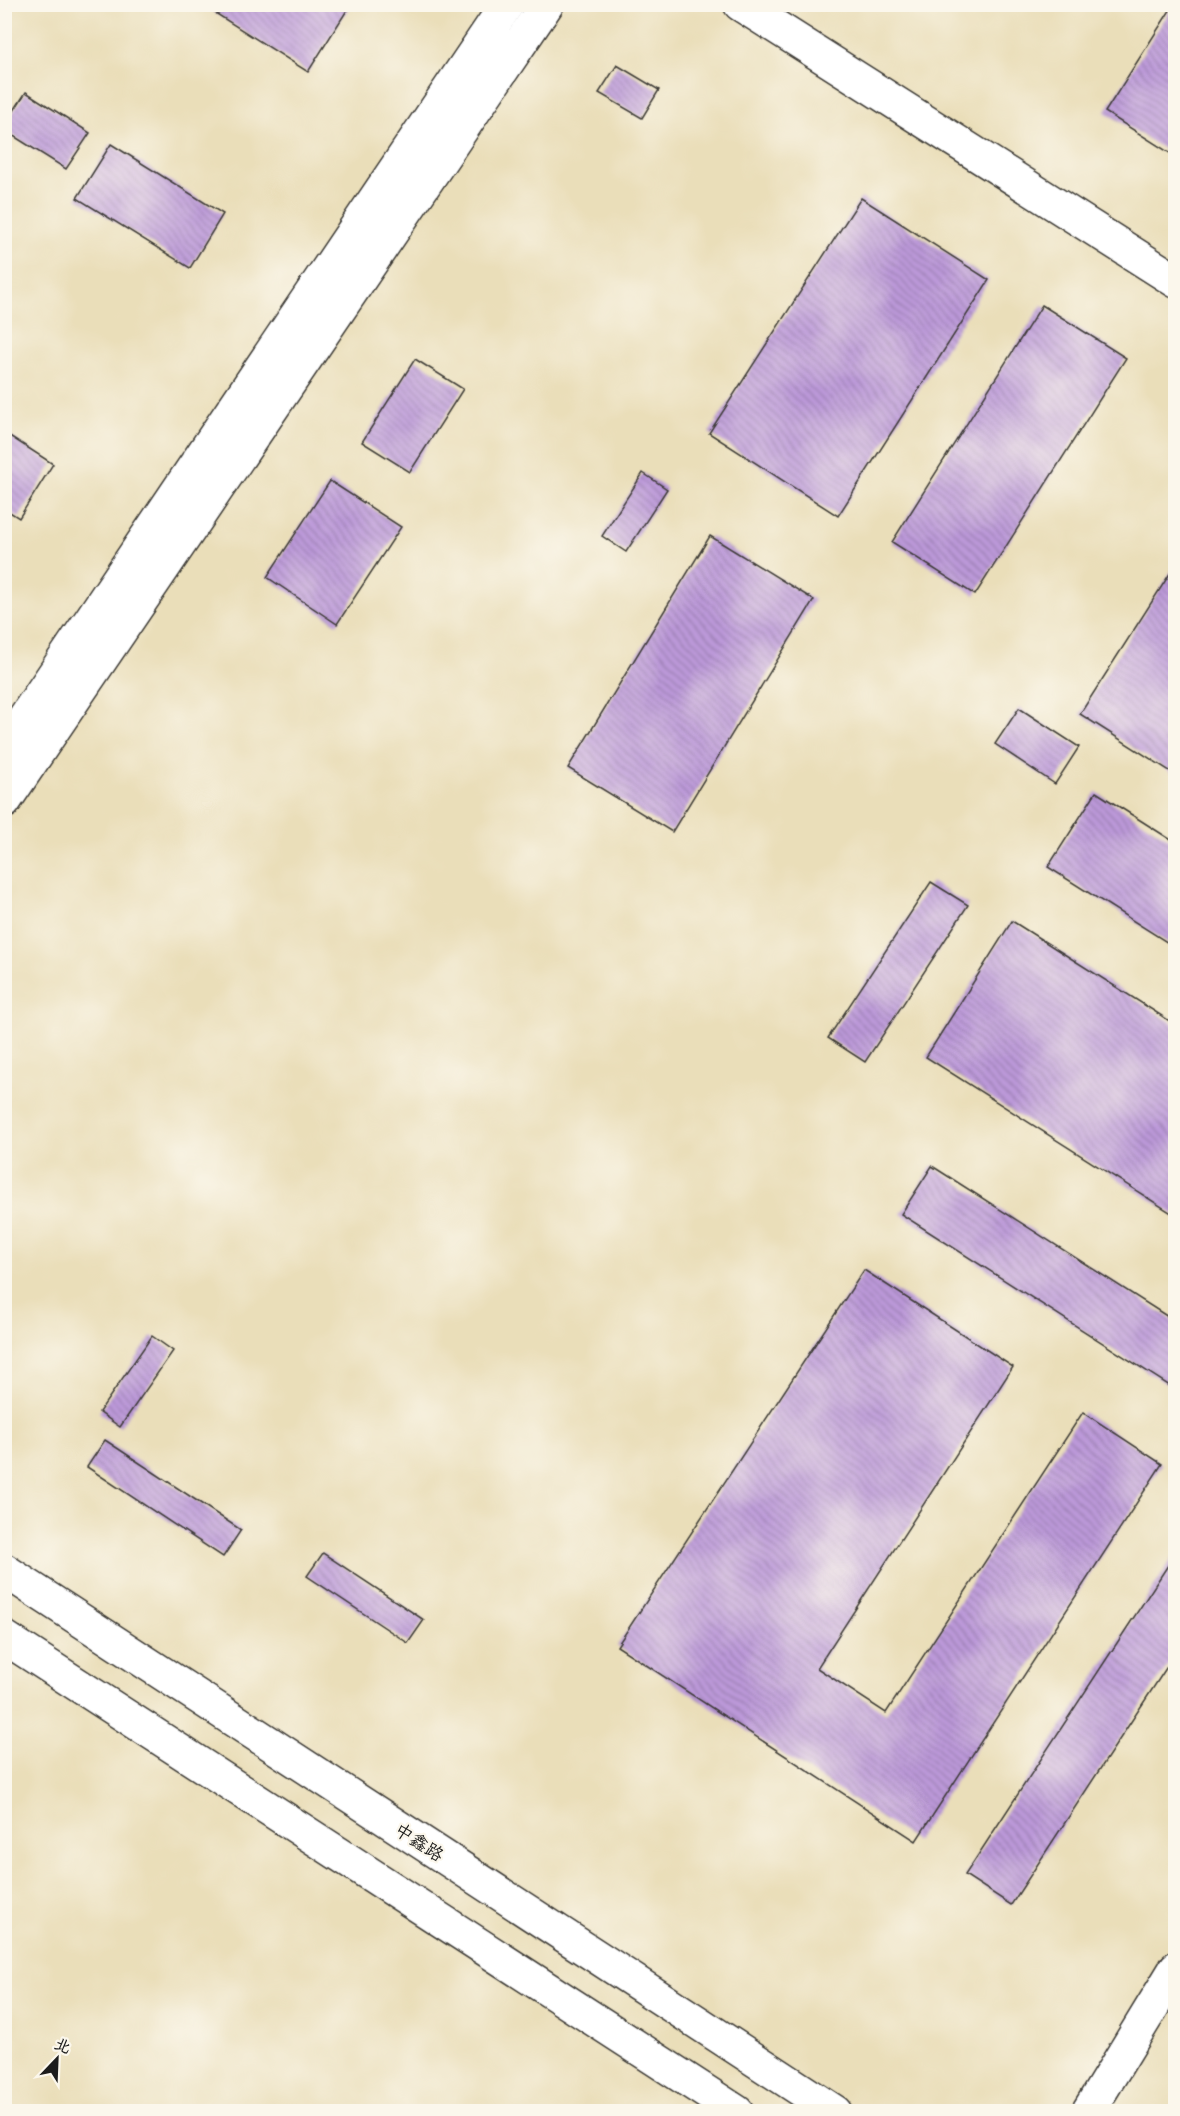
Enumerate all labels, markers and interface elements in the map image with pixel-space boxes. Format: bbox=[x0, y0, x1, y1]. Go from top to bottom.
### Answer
street label: 中鑫路 bbox=[390, 1815, 450, 1867]
north arrow bbox=[27, 2029, 87, 2089]
text: 北 bbox=[51, 2030, 75, 2058]

